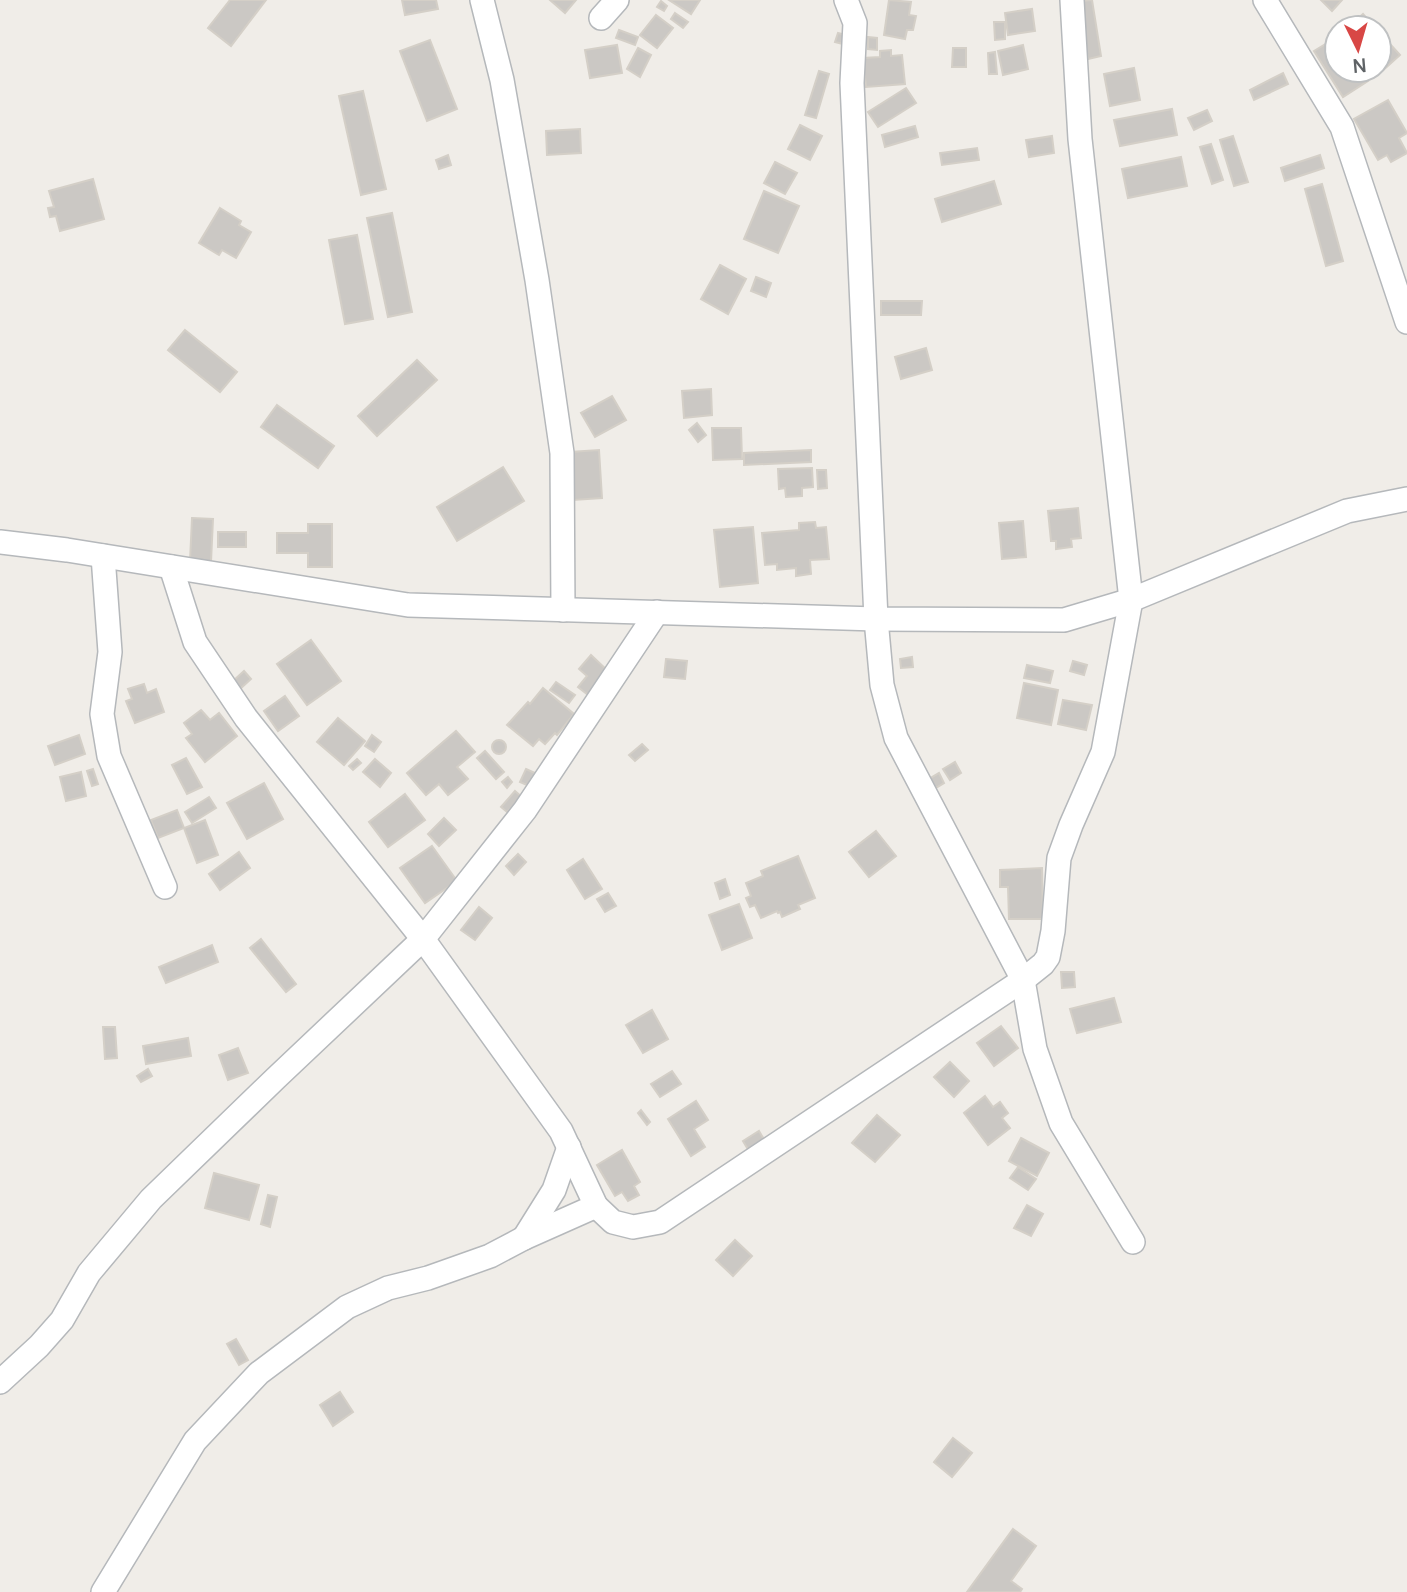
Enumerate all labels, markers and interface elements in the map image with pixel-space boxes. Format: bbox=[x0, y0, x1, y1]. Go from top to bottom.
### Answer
north arrow bbox=[1323, 14, 1393, 84]
text: N bbox=[1352, 52, 1367, 79]

